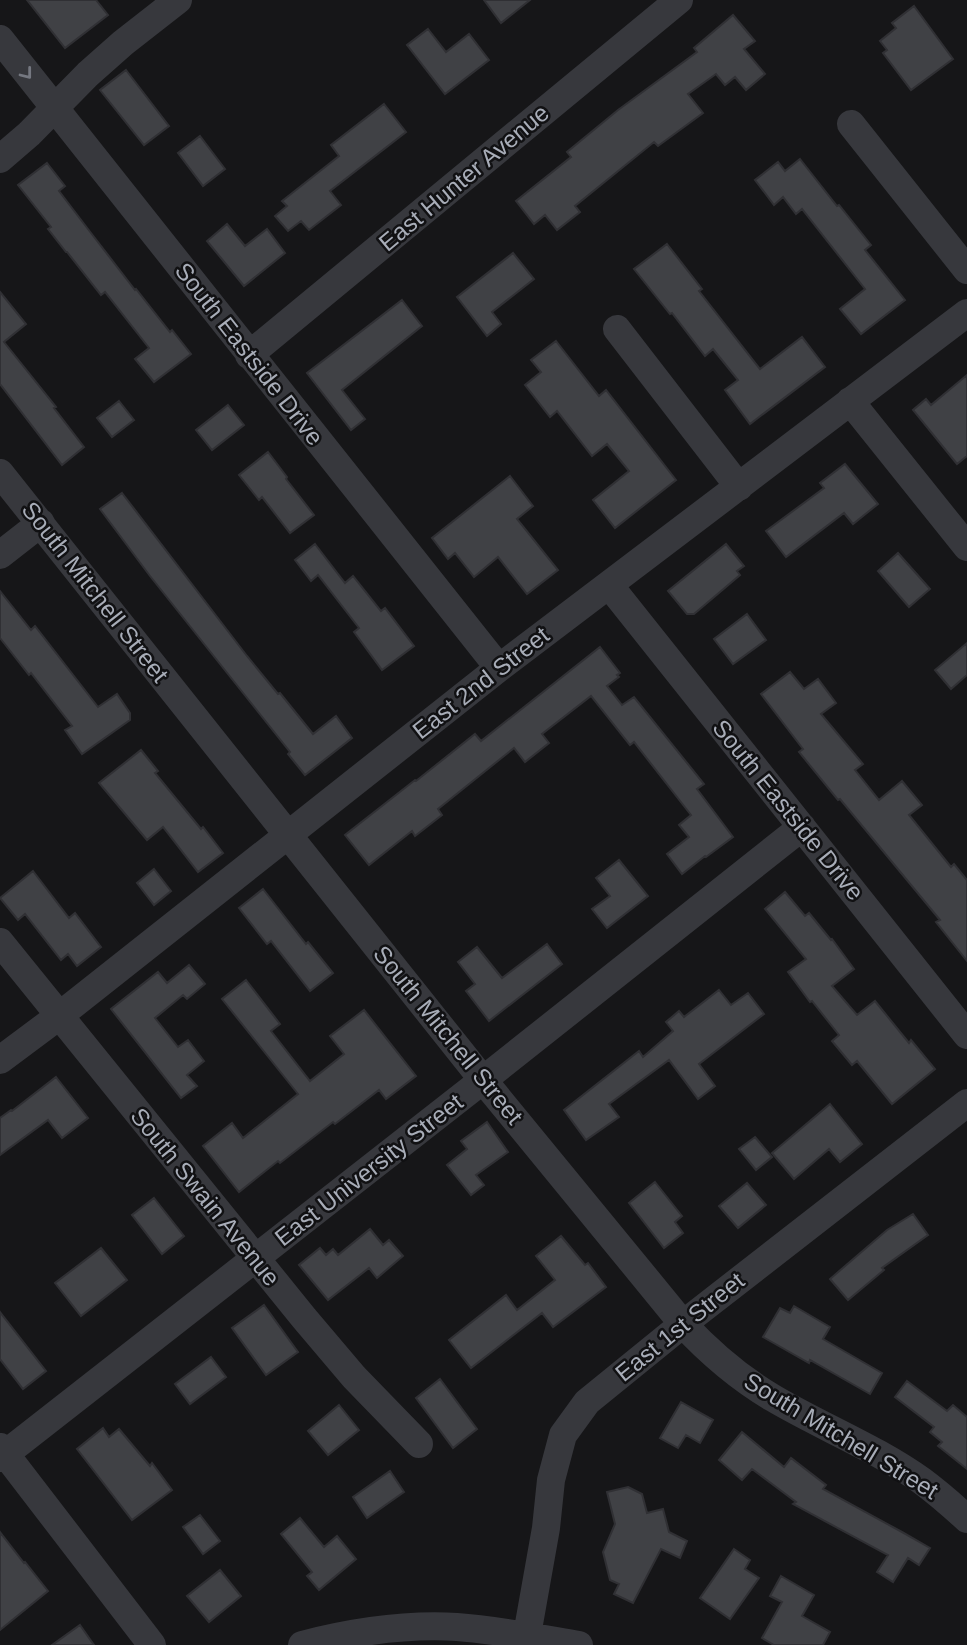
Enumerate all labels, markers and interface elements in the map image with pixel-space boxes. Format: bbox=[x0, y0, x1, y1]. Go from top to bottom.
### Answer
one-way arrow bbox=[19, 66, 32, 78]
street label: East Hunter Avenue bbox=[373, 99, 554, 256]
street label: South Eastside Drive bbox=[170, 257, 329, 450]
street label: South Mitchell Street bbox=[17, 496, 174, 688]
street label: East 2nd Street bbox=[407, 621, 554, 744]
street label: South Eastside Drive bbox=[707, 714, 869, 905]
street label: South Mitchell Street bbox=[368, 940, 529, 1129]
street label: East University Street bbox=[269, 1088, 468, 1251]
street label: South Swain Avenue bbox=[125, 1102, 285, 1291]
street label: East 1st Street bbox=[610, 1266, 750, 1387]
street label: South Mitchell Street bbox=[739, 1367, 943, 1504]

